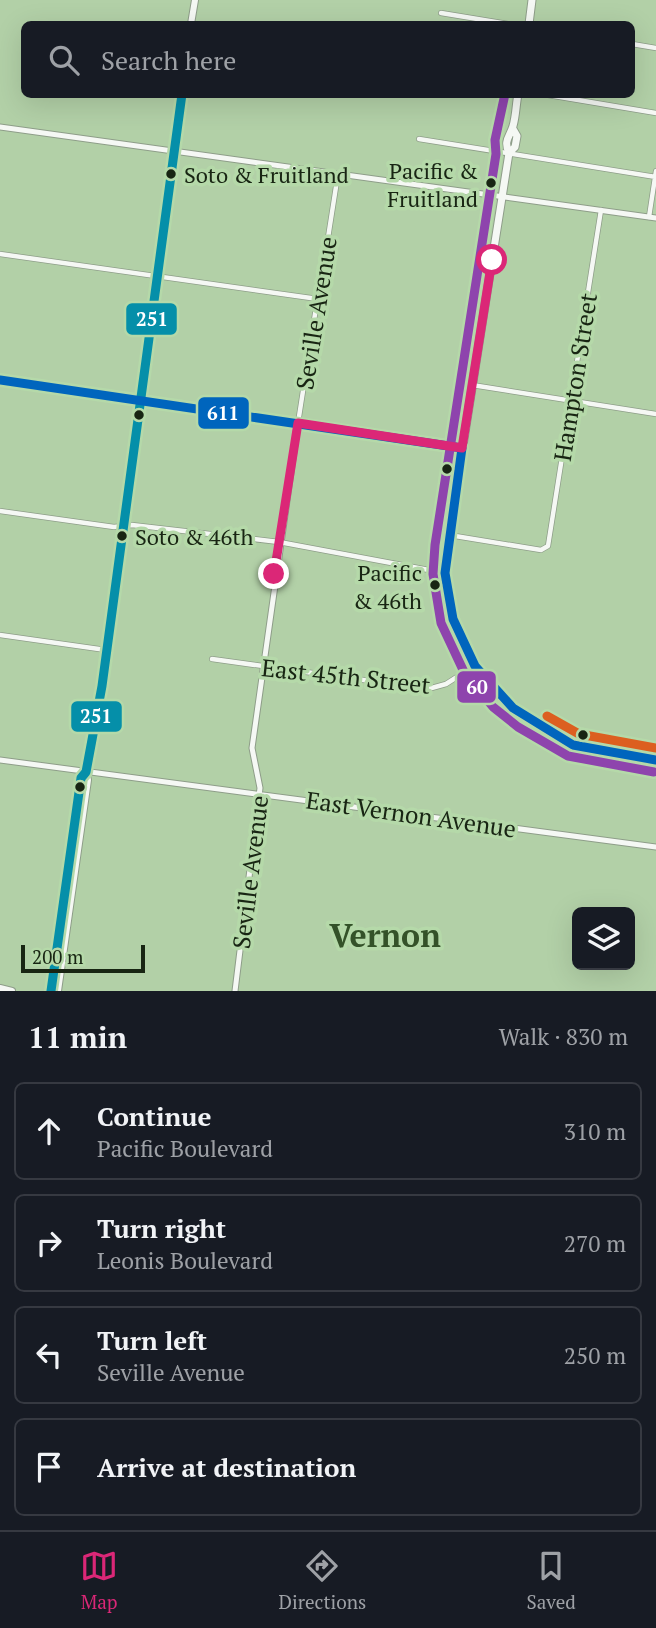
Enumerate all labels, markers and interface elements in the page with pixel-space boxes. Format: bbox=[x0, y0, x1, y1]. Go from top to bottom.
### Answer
search box bbox=[21, 21, 635, 98]
icon: search bbox=[45, 41, 83, 79]
text: Search here bbox=[101, 43, 236, 77]
place label: Pacific & Fruitland bbox=[387, 156, 478, 213]
place label: Soto & Fruitland bbox=[184, 160, 349, 189]
marker: Soto & Fruitland bbox=[164, 167, 178, 181]
marker: Pacific & Fruitland bbox=[484, 176, 498, 190]
street label: Seville Avenue bbox=[288, 234, 344, 392]
route start bbox=[476, 244, 507, 275]
street label: Hampton Street bbox=[546, 290, 604, 463]
line badge: 251 bbox=[125, 302, 178, 336]
text: 251 bbox=[136, 306, 168, 331]
line badge: 611 bbox=[197, 396, 250, 430]
text: 611 bbox=[207, 400, 239, 425]
unlabelled marker bbox=[132, 408, 146, 422]
unlabelled marker bbox=[440, 462, 454, 476]
place label: Soto & 46th bbox=[135, 522, 253, 551]
marker: Soto & 46th bbox=[115, 529, 129, 543]
route end bbox=[258, 558, 289, 589]
place label: Pacific & 46th bbox=[353, 558, 422, 615]
marker: Pacific & 46th bbox=[428, 578, 442, 592]
street label: East 45th Street bbox=[260, 651, 432, 701]
line badge: 60 bbox=[456, 670, 497, 704]
text: 60 bbox=[466, 674, 488, 699]
line badge: 251 bbox=[70, 700, 123, 733]
text: 251 bbox=[80, 703, 112, 728]
unlabelled marker bbox=[576, 728, 590, 742]
unlabelled marker bbox=[73, 780, 87, 794]
street label: East Vernon Avenue bbox=[304, 783, 518, 845]
street label: Seville Avenue bbox=[225, 793, 275, 951]
map controls bbox=[572, 907, 635, 970]
button: layers bbox=[572, 907, 635, 970]
district label: Vernon bbox=[329, 914, 441, 956]
scale bar bbox=[21, 942, 145, 974]
text: 200 m bbox=[32, 944, 83, 969]
text: 11 min bbox=[28, 1017, 127, 1057]
text: Walk · 830 m bbox=[499, 1021, 628, 1052]
text: Continue bbox=[97, 1099, 211, 1133]
icon: ahead bbox=[30, 1112, 68, 1150]
text: 310 m bbox=[564, 1116, 626, 1147]
text: Pacific Boulevard bbox=[97, 1133, 273, 1164]
text: Turn right bbox=[97, 1211, 226, 1245]
icon: right bbox=[30, 1224, 68, 1262]
text: 270 m bbox=[564, 1228, 626, 1259]
text: Leonis Boulevard bbox=[97, 1245, 273, 1276]
text: Turn left bbox=[97, 1323, 207, 1357]
icon: left bbox=[30, 1336, 68, 1374]
text: 250 m bbox=[564, 1340, 626, 1371]
text: Seville Avenue bbox=[97, 1357, 245, 1388]
icon: arrive bbox=[30, 1448, 68, 1486]
text: Arrive at destination bbox=[97, 1450, 356, 1484]
tab: Map bbox=[80, 1547, 118, 1614]
tab: Directions bbox=[279, 1547, 366, 1614]
tab: Saved bbox=[527, 1547, 576, 1614]

